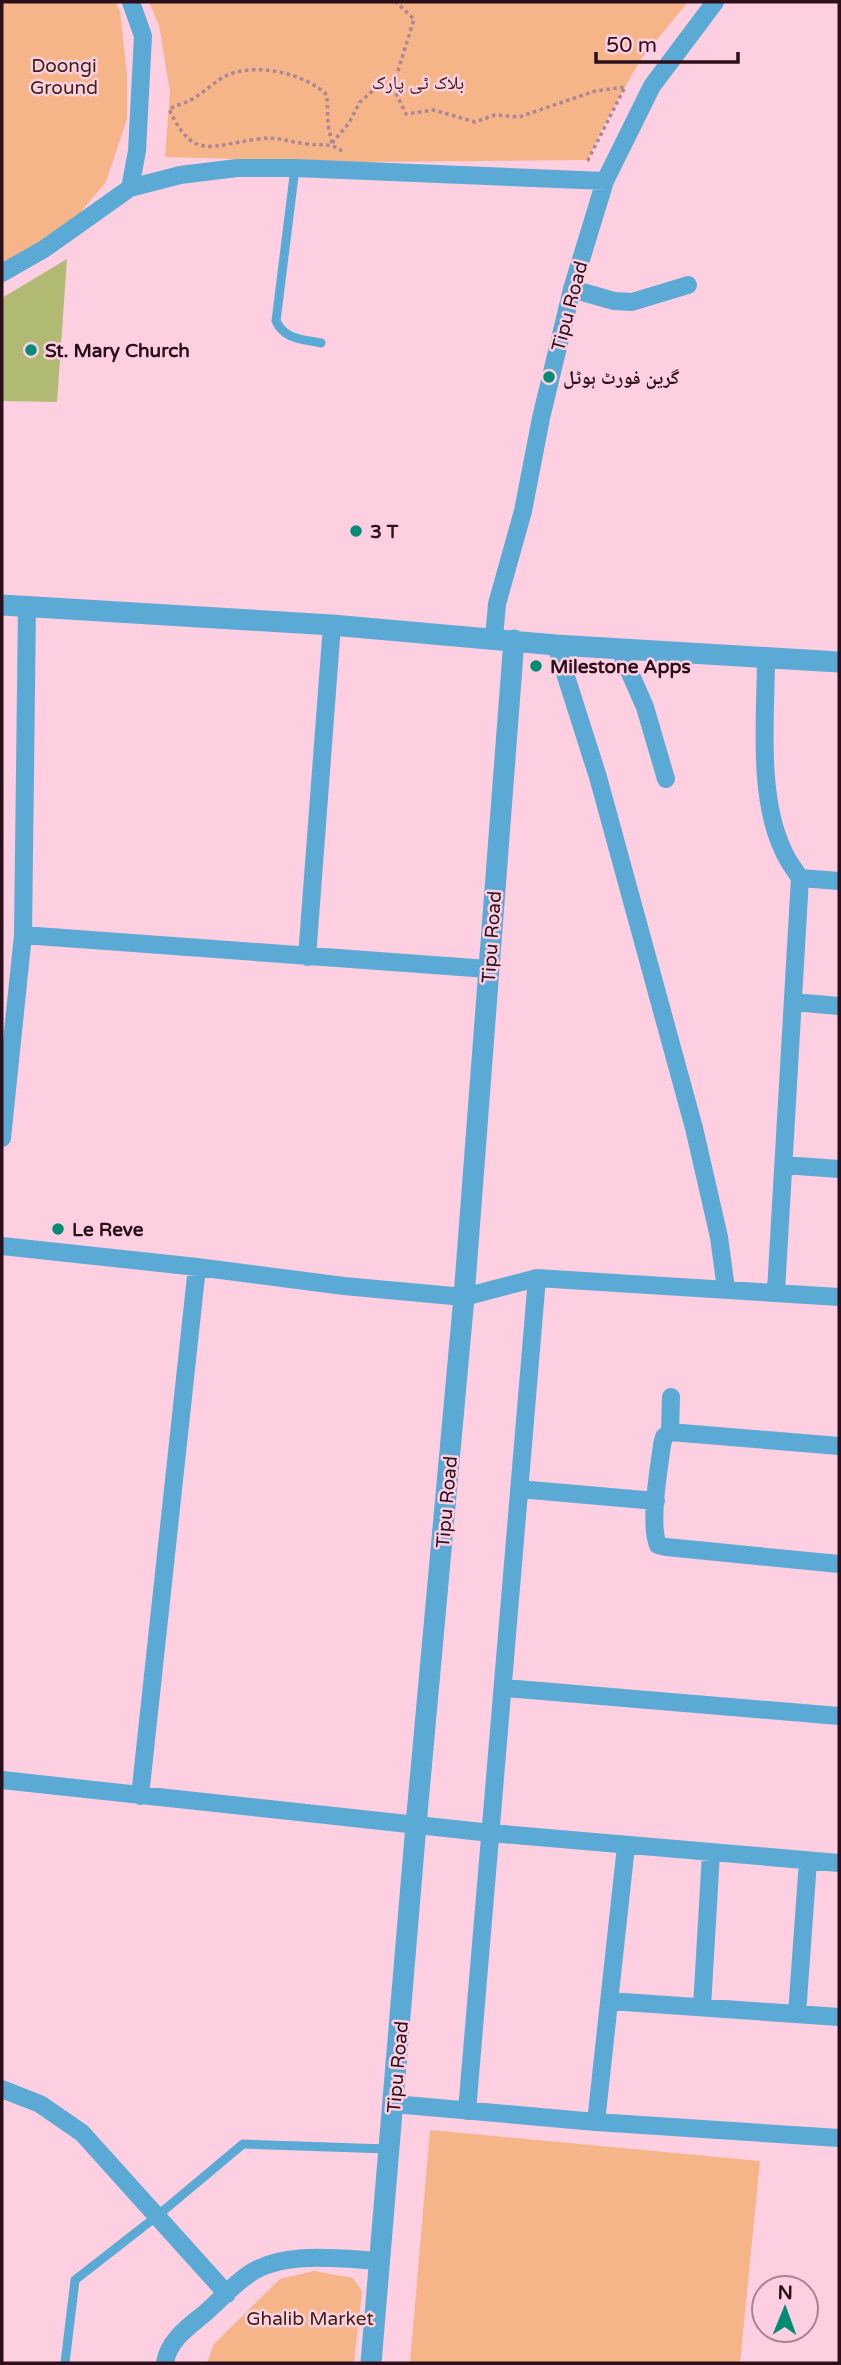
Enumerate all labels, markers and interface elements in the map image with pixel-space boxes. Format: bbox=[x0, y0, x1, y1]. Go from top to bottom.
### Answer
scale bar bbox=[596, 21, 738, 65]
text: 50 m bbox=[606, 33, 657, 58]
park label: Doongi Ground bbox=[30, 55, 98, 99]
park label: بلاک ٹی پارک bbox=[372, 72, 464, 94]
street label: Tipu Road bbox=[547, 259, 593, 354]
place label: St. Mary Church bbox=[45, 340, 190, 363]
marker: St. Mary Church bbox=[23, 342, 39, 358]
place label: گرین فورٹ ہوٹل bbox=[563, 367, 680, 389]
marker: گرین فورٹ ہوٹل bbox=[541, 369, 557, 385]
place label: 3 T bbox=[370, 521, 399, 543]
marker: 3 T bbox=[348, 523, 364, 539]
place label: Milestone Apps bbox=[550, 656, 691, 679]
marker: Milestone Apps bbox=[528, 658, 544, 674]
street label: Tipu Road bbox=[478, 890, 506, 984]
place label: Le Reve bbox=[72, 1219, 144, 1241]
marker: Le Reve bbox=[50, 1221, 66, 1237]
street label: Tipu Road bbox=[432, 1455, 462, 1549]
street label: Tipu Road bbox=[383, 2020, 413, 2114]
north arrow bbox=[750, 2274, 820, 2344]
text: N bbox=[777, 2282, 793, 2304]
park label: Ghalib Market bbox=[246, 2308, 374, 2330]

